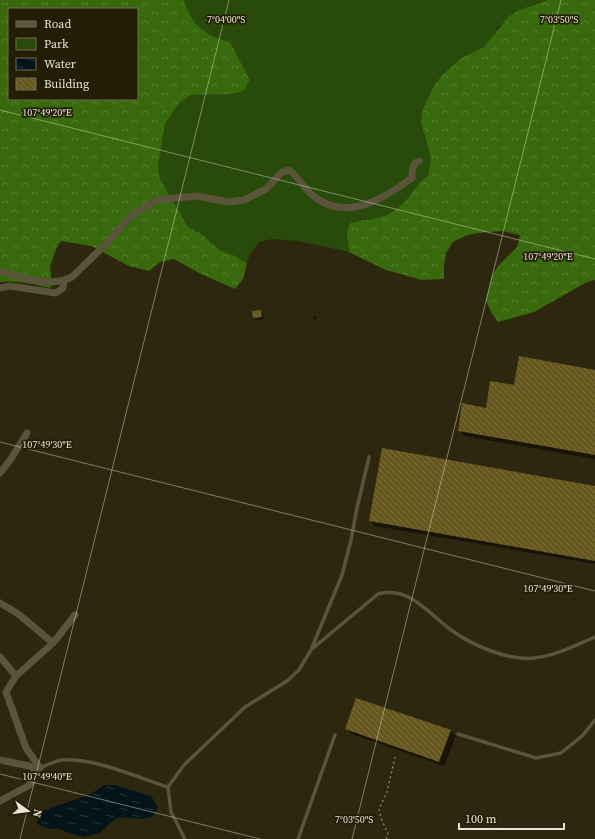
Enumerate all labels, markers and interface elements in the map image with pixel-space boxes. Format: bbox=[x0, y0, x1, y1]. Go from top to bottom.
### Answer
legend bbox=[8, 8, 138, 100]
text: 7°04'00"S bbox=[207, 13, 245, 26]
text: 7°03'50"S bbox=[540, 13, 578, 26]
text: Road bbox=[44, 16, 71, 32]
text: Park bbox=[44, 36, 69, 52]
text: Water bbox=[44, 56, 76, 72]
text: Building bbox=[44, 76, 89, 92]
text: 107°49'20"E bbox=[22, 106, 72, 119]
text: 107°49'20"E bbox=[523, 250, 573, 263]
text: 107°49'30"E bbox=[22, 438, 72, 451]
text: 107°49'30"E bbox=[523, 582, 573, 595]
text: 107°49'40"E bbox=[22, 770, 72, 783]
north arrow bbox=[8, 791, 48, 831]
scale bar bbox=[459, 805, 564, 831]
text: N bbox=[29, 808, 45, 819]
text: 100 m bbox=[465, 811, 497, 827]
text: 7°03'50"S bbox=[335, 813, 373, 826]

